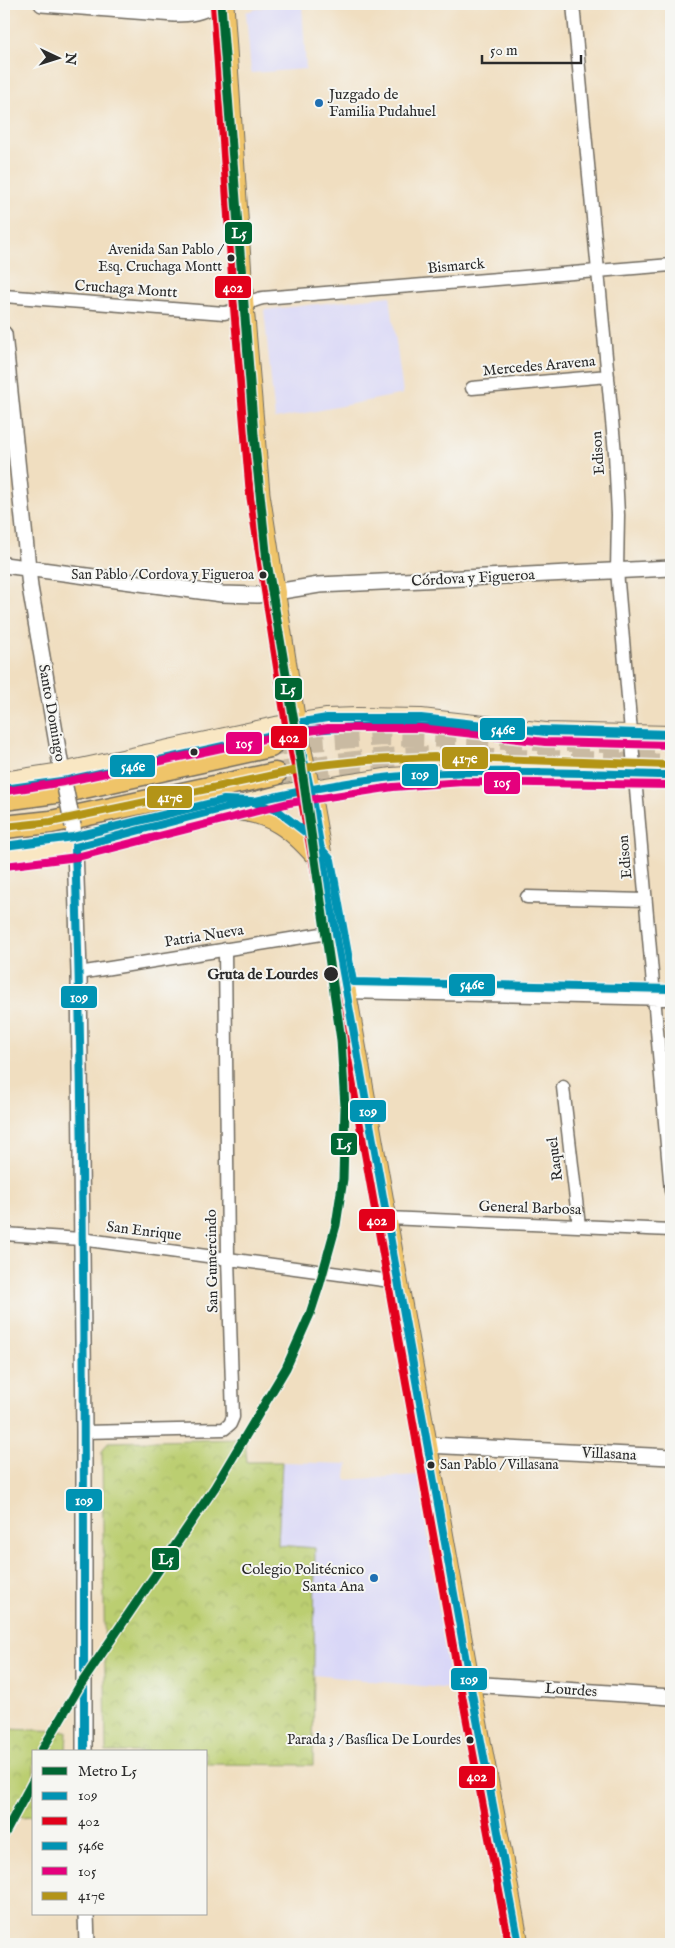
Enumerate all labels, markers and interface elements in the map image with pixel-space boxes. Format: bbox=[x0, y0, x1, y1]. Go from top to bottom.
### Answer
north arrow bbox=[32, 32, 82, 82]
scale bar bbox=[482, 32, 581, 64]
text: 50 m bbox=[490, 41, 518, 60]
text: N bbox=[61, 51, 79, 66]
place label: Juzgado de Familia Pudahuel bbox=[327, 85, 437, 121]
marker: Juzgado de Familia Pudahuel bbox=[313, 97, 325, 109]
line badge: L5 bbox=[224, 221, 253, 245]
text: L5 bbox=[231, 225, 247, 243]
place label: Avenida San Pablo / Esq. Cruchaga Montt bbox=[98, 241, 224, 276]
marker: Avenida San Pablo / Esq. Cruchaga Montt bbox=[226, 253, 236, 263]
street label: Bismarck bbox=[427, 254, 486, 278]
line badge: 402 bbox=[214, 275, 252, 299]
street label: Cruchaga Montt bbox=[74, 276, 178, 302]
text: 402 bbox=[223, 279, 244, 297]
street label: Mercedes Aravena bbox=[482, 352, 597, 380]
street label: Edison bbox=[587, 431, 609, 475]
street label: Córdova y Figueroa bbox=[411, 565, 536, 591]
place label: San Pablo / Cordova y Figueroa bbox=[71, 566, 255, 584]
marker: San Pablo / Cordova y Figueroa bbox=[258, 570, 268, 580]
street label: Santo Domingo bbox=[34, 663, 70, 763]
line badge: L5 bbox=[274, 677, 303, 701]
text: L5 bbox=[280, 681, 296, 699]
line badge: 546e bbox=[479, 717, 526, 741]
text: 546e bbox=[491, 721, 516, 739]
line badge: 402 bbox=[270, 725, 308, 749]
text: 402 bbox=[279, 729, 300, 747]
line badge: 105 bbox=[225, 731, 263, 755]
text: 105 bbox=[235, 735, 253, 753]
line badge: 417e bbox=[441, 746, 489, 770]
unlabelled marker bbox=[189, 747, 199, 757]
text: 417e bbox=[452, 750, 478, 768]
line badge: 546e bbox=[109, 754, 156, 778]
text: 546e bbox=[121, 758, 146, 776]
line badge: 109 bbox=[401, 763, 439, 787]
text: 109 bbox=[411, 766, 429, 784]
line badge: 105 bbox=[483, 771, 521, 795]
text: 105 bbox=[493, 774, 511, 792]
line badge: 417e bbox=[146, 785, 193, 809]
text: 417e bbox=[157, 789, 183, 807]
street label: Edison bbox=[614, 834, 636, 880]
street label: Patria Nueva bbox=[163, 920, 245, 952]
place label: Gruta de Lourdes bbox=[207, 965, 319, 984]
marker: Gruta de Lourdes bbox=[322, 965, 340, 983]
line badge: 546e bbox=[448, 973, 496, 997]
text: 546e bbox=[460, 976, 485, 994]
line badge: 109 bbox=[60, 985, 98, 1009]
text: 109 bbox=[70, 989, 88, 1007]
line badge: 109 bbox=[349, 1099, 387, 1123]
text: 109 bbox=[359, 1103, 377, 1121]
line badge: L5 bbox=[330, 1132, 358, 1156]
street label: Raquel bbox=[543, 1135, 567, 1182]
text: L5 bbox=[336, 1136, 352, 1154]
street label: General Barbosa bbox=[478, 1197, 582, 1219]
line badge: 402 bbox=[358, 1208, 396, 1232]
street label: San Gumercindo bbox=[202, 1209, 222, 1313]
text: 402 bbox=[367, 1212, 388, 1230]
street label: San Enrique bbox=[105, 1217, 183, 1245]
street label: Villasana bbox=[580, 1443, 637, 1465]
place label: San Pablo / Villasana bbox=[440, 1456, 559, 1474]
marker: San Pablo / Villasana bbox=[426, 1460, 436, 1470]
line badge: 109 bbox=[65, 1488, 103, 1512]
text: 109 bbox=[75, 1492, 93, 1510]
line badge: L5 bbox=[151, 1547, 180, 1571]
text: L5 bbox=[158, 1551, 174, 1569]
place label: Colegio Politécnico Santa Ana bbox=[241, 1560, 365, 1596]
marker: Colegio Politécnico Santa Ana bbox=[368, 1572, 380, 1584]
line badge: 109 bbox=[450, 1667, 488, 1691]
text: 109 bbox=[460, 1671, 478, 1689]
street label: Lourdes bbox=[544, 1679, 598, 1701]
place label: Parada 3 / Basílica De Lourdes bbox=[287, 1731, 461, 1749]
marker: Parada 3 / Basílica De Lourdes bbox=[465, 1735, 475, 1745]
legend bbox=[32, 1750, 208, 1916]
text: Metro L5 bbox=[78, 1762, 138, 1781]
line badge: 402 bbox=[458, 1765, 496, 1789]
text: 402 bbox=[467, 1768, 488, 1786]
text: 109 bbox=[78, 1786, 97, 1805]
text: 402 bbox=[78, 1812, 100, 1831]
text: 546e bbox=[78, 1836, 104, 1855]
text: 105 bbox=[78, 1862, 97, 1881]
text: 417e bbox=[78, 1886, 105, 1905]

